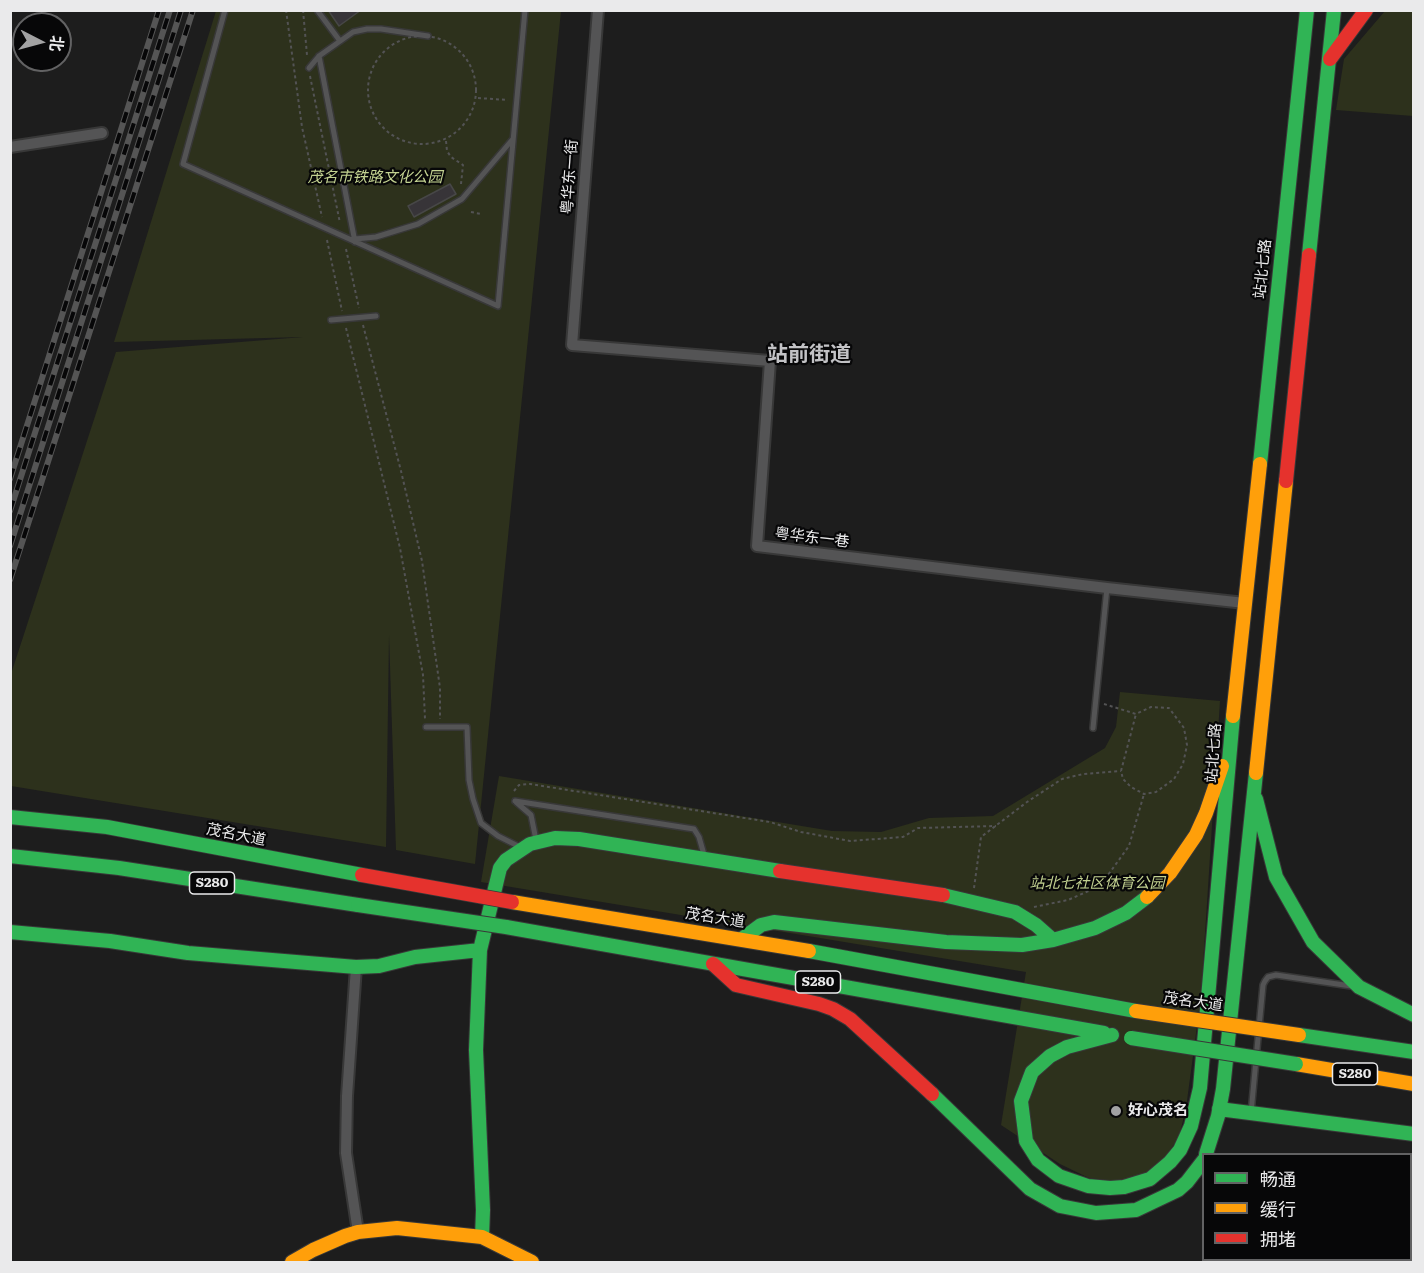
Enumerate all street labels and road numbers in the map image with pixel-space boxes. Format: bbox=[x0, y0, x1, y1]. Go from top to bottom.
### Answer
street label: 粤华东一街 bbox=[558, 139, 582, 215]
street label: 站北七路 bbox=[1251, 238, 1275, 300]
street label: 粤华东一巷 bbox=[774, 524, 850, 552]
street label: 站北七路 bbox=[1203, 722, 1225, 784]
street label: 茂名大道 bbox=[205, 820, 267, 850]
road number: S280 bbox=[190, 872, 234, 894]
street label: 茂名大道 bbox=[684, 904, 746, 932]
road number: S280 bbox=[796, 971, 840, 993]
street label: 茂名大道 bbox=[1162, 989, 1224, 1015]
road number: S280 bbox=[1332, 1063, 1378, 1085]

